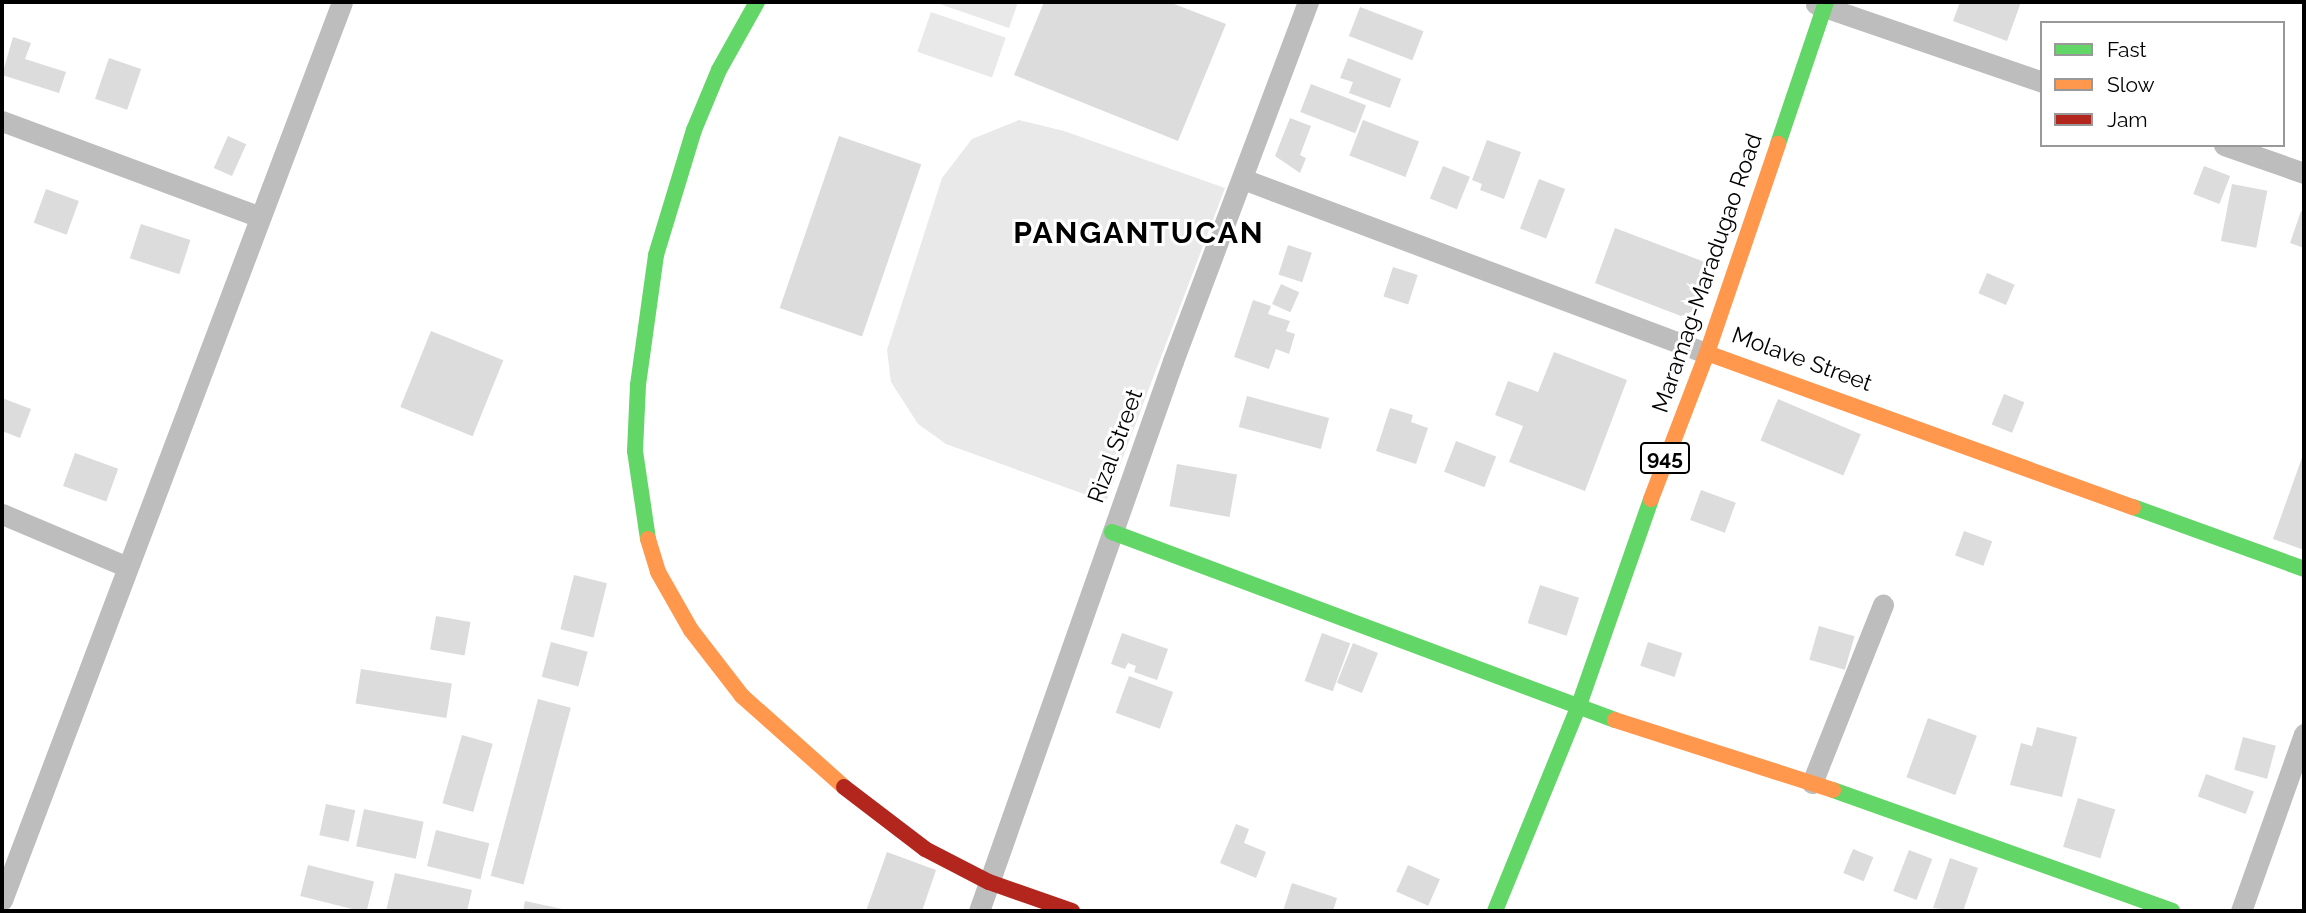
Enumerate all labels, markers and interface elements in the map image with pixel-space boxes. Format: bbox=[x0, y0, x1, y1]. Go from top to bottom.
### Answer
legend bbox=[2040, 21, 2285, 147]
text: Fast bbox=[2107, 37, 2147, 62]
text: Slow bbox=[2107, 72, 2155, 97]
text: Jam bbox=[2107, 107, 2148, 132]
street label: Maramag-Maradugao Road bbox=[1646, 130, 1768, 416]
district label: PANGANTUCAN bbox=[1015, 215, 1263, 251]
street label: Molave Street bbox=[1728, 321, 1876, 397]
street label: Rizal Street bbox=[1082, 385, 1148, 507]
road number: 945 bbox=[1639, 440, 1691, 476]

